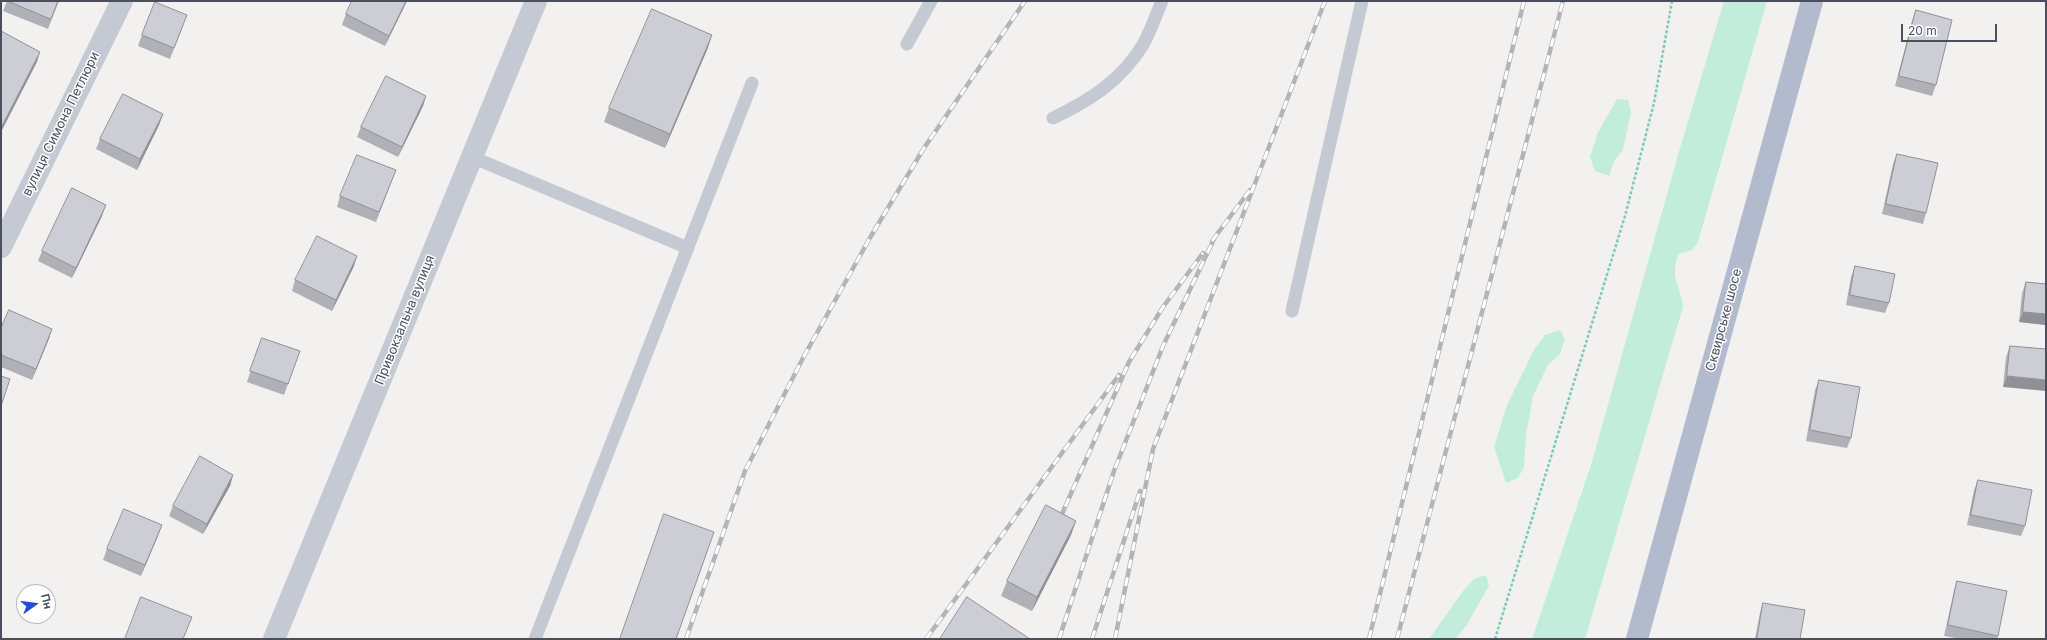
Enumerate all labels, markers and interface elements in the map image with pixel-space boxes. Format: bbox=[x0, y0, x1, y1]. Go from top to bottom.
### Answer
scale bar bbox=[1903, 16, 1999, 42]
text: 20 m bbox=[1908, 23, 1937, 38]
street label: вулиця Симона Петлюри bbox=[19, 49, 103, 199]
street label: Привокзальна вулиця bbox=[372, 253, 438, 387]
street label: Сквирське шосе bbox=[1703, 267, 1745, 373]
north arrow bbox=[16, 584, 56, 624]
text: Пн bbox=[38, 592, 55, 610]

